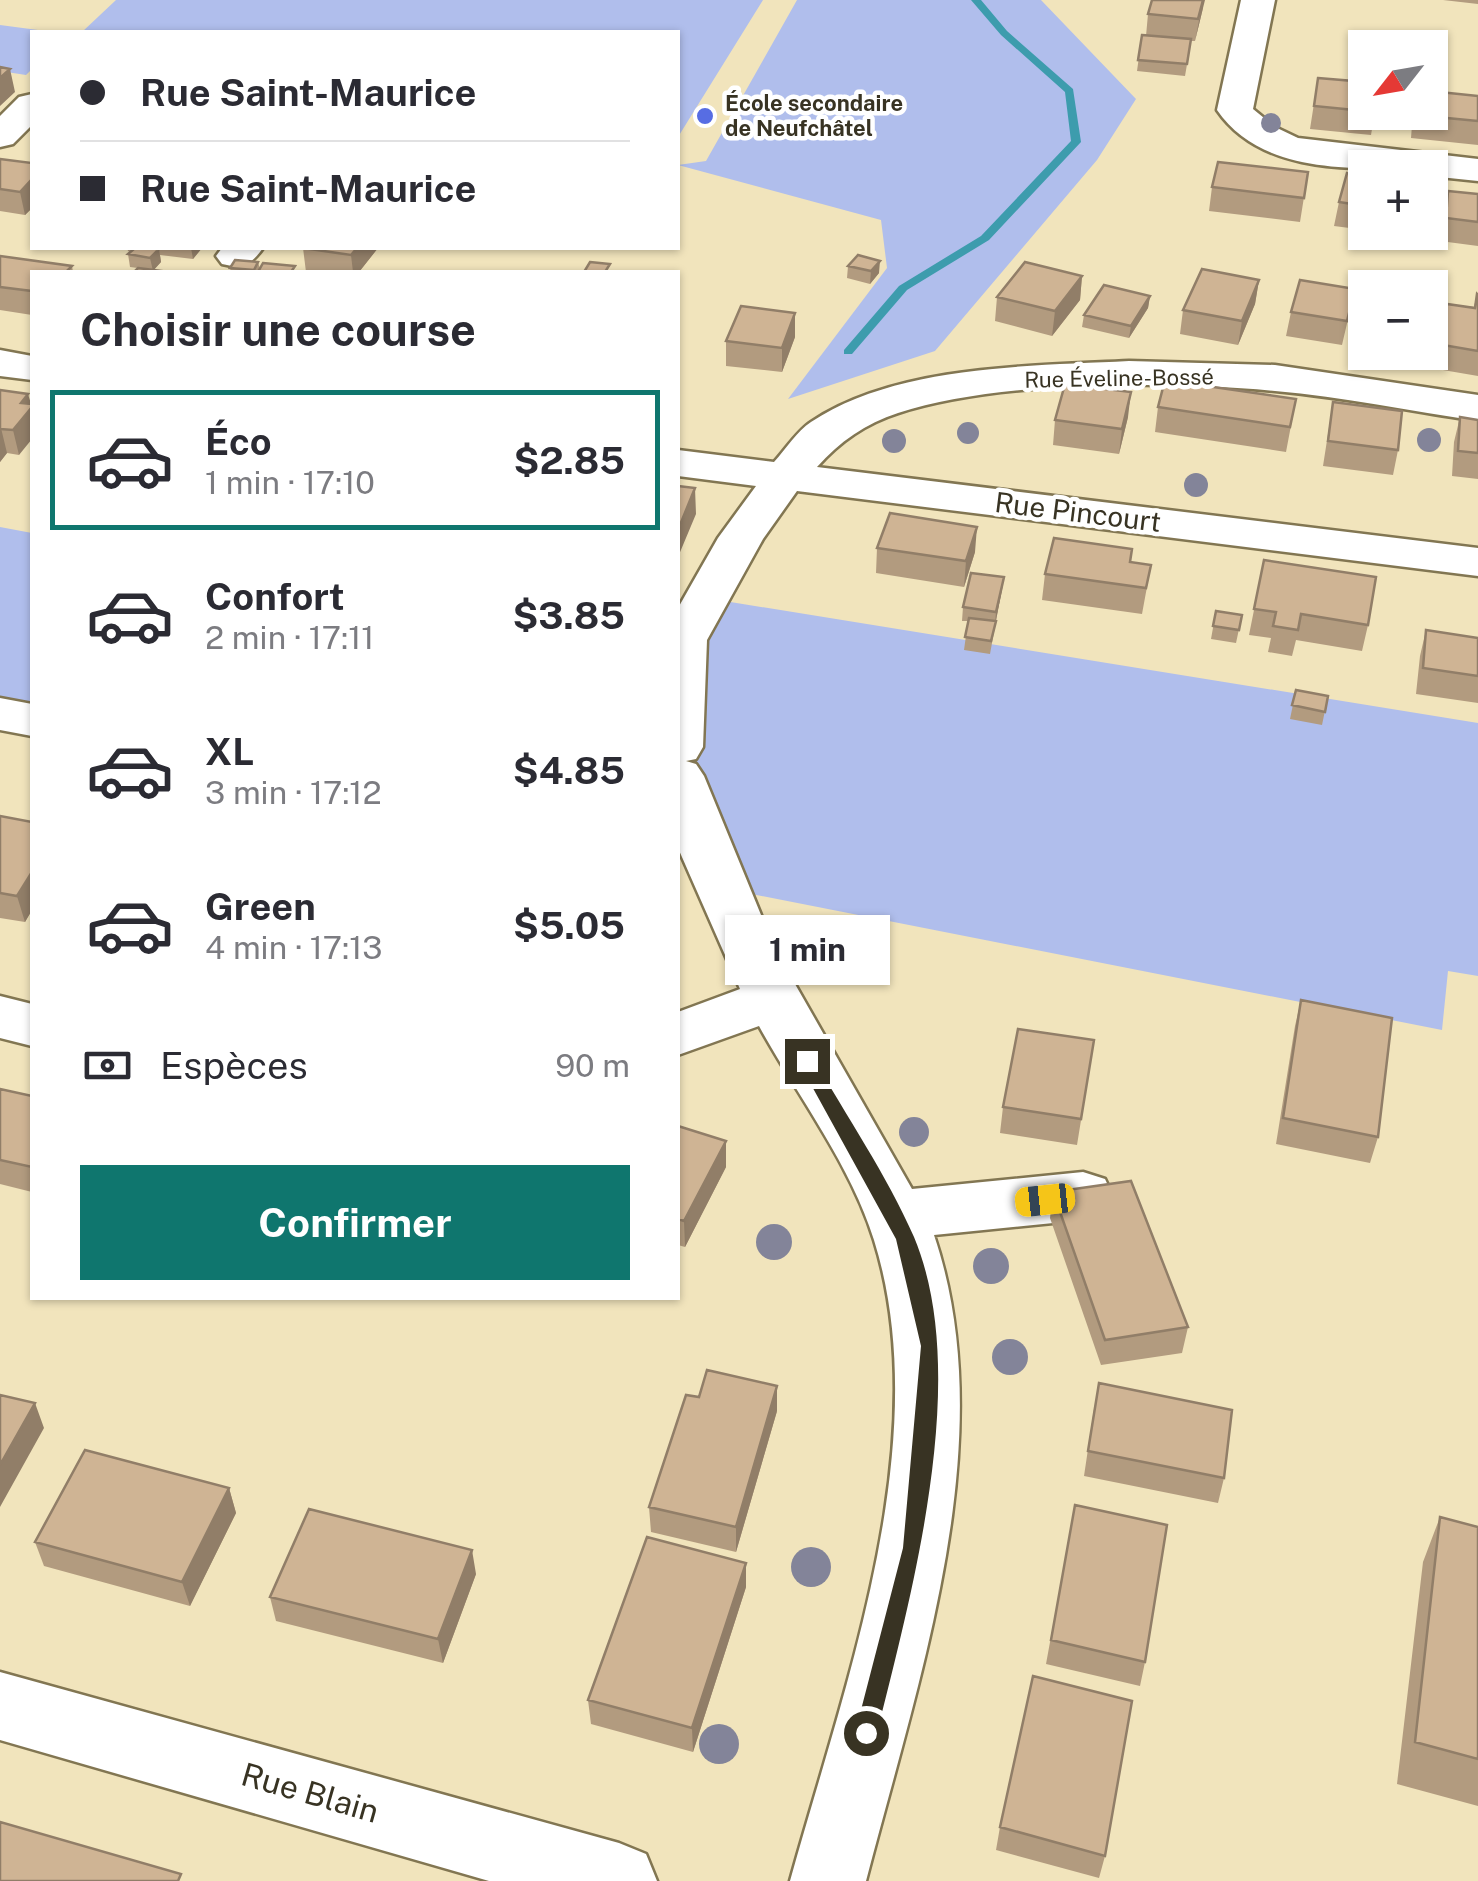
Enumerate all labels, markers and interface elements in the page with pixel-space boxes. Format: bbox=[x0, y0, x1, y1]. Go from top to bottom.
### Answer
north arrow bbox=[1348, 30, 1448, 130]
map controls bbox=[1348, 30, 1448, 370]
text: Rue Saint-Maurice bbox=[140, 70, 476, 115]
place label: École secondaire de Neufchâtel bbox=[725, 90, 903, 141]
marker: École secondaire de Neufchâtel bbox=[694, 105, 716, 127]
button: + bbox=[1348, 150, 1448, 250]
text: Rue Saint-Maurice bbox=[140, 166, 476, 211]
button: − bbox=[1348, 270, 1448, 370]
text: Choisir une course bbox=[80, 303, 476, 356]
street label: Rue Éveline-Bossé bbox=[1024, 363, 1214, 393]
icon: car bbox=[85, 415, 175, 505]
text: Éco bbox=[205, 419, 272, 464]
text: $2.85 bbox=[514, 438, 625, 483]
text: 1 min · 17:10 bbox=[205, 464, 375, 501]
street label: Rue Pincourt bbox=[993, 485, 1163, 538]
icon: car bbox=[85, 570, 175, 660]
text: Confort bbox=[205, 574, 345, 619]
text: $3.85 bbox=[512, 593, 625, 638]
text: 2 min · 17:11 bbox=[205, 619, 374, 656]
icon: car bbox=[85, 725, 175, 815]
text: XL bbox=[205, 729, 254, 774]
text: $4.85 bbox=[513, 748, 625, 793]
text: 3 min · 17:12 bbox=[205, 774, 381, 811]
icon: car bbox=[85, 880, 175, 970]
text: Green bbox=[205, 884, 316, 929]
text: $5.05 bbox=[513, 903, 625, 948]
callout: 1 min bbox=[724, 916, 890, 986]
text: 4 min · 17:13 bbox=[205, 929, 383, 966]
text: 1 min bbox=[769, 931, 846, 968]
icon: cash bbox=[80, 1038, 135, 1093]
route end bbox=[785, 1039, 830, 1084]
text: Espèces bbox=[160, 1043, 308, 1088]
text: 90 m bbox=[555, 1047, 630, 1084]
button: Confirmer bbox=[80, 1165, 630, 1280]
car bbox=[1014, 1182, 1076, 1218]
route start bbox=[844, 1711, 889, 1756]
street label: Rue Blain bbox=[237, 1755, 383, 1830]

